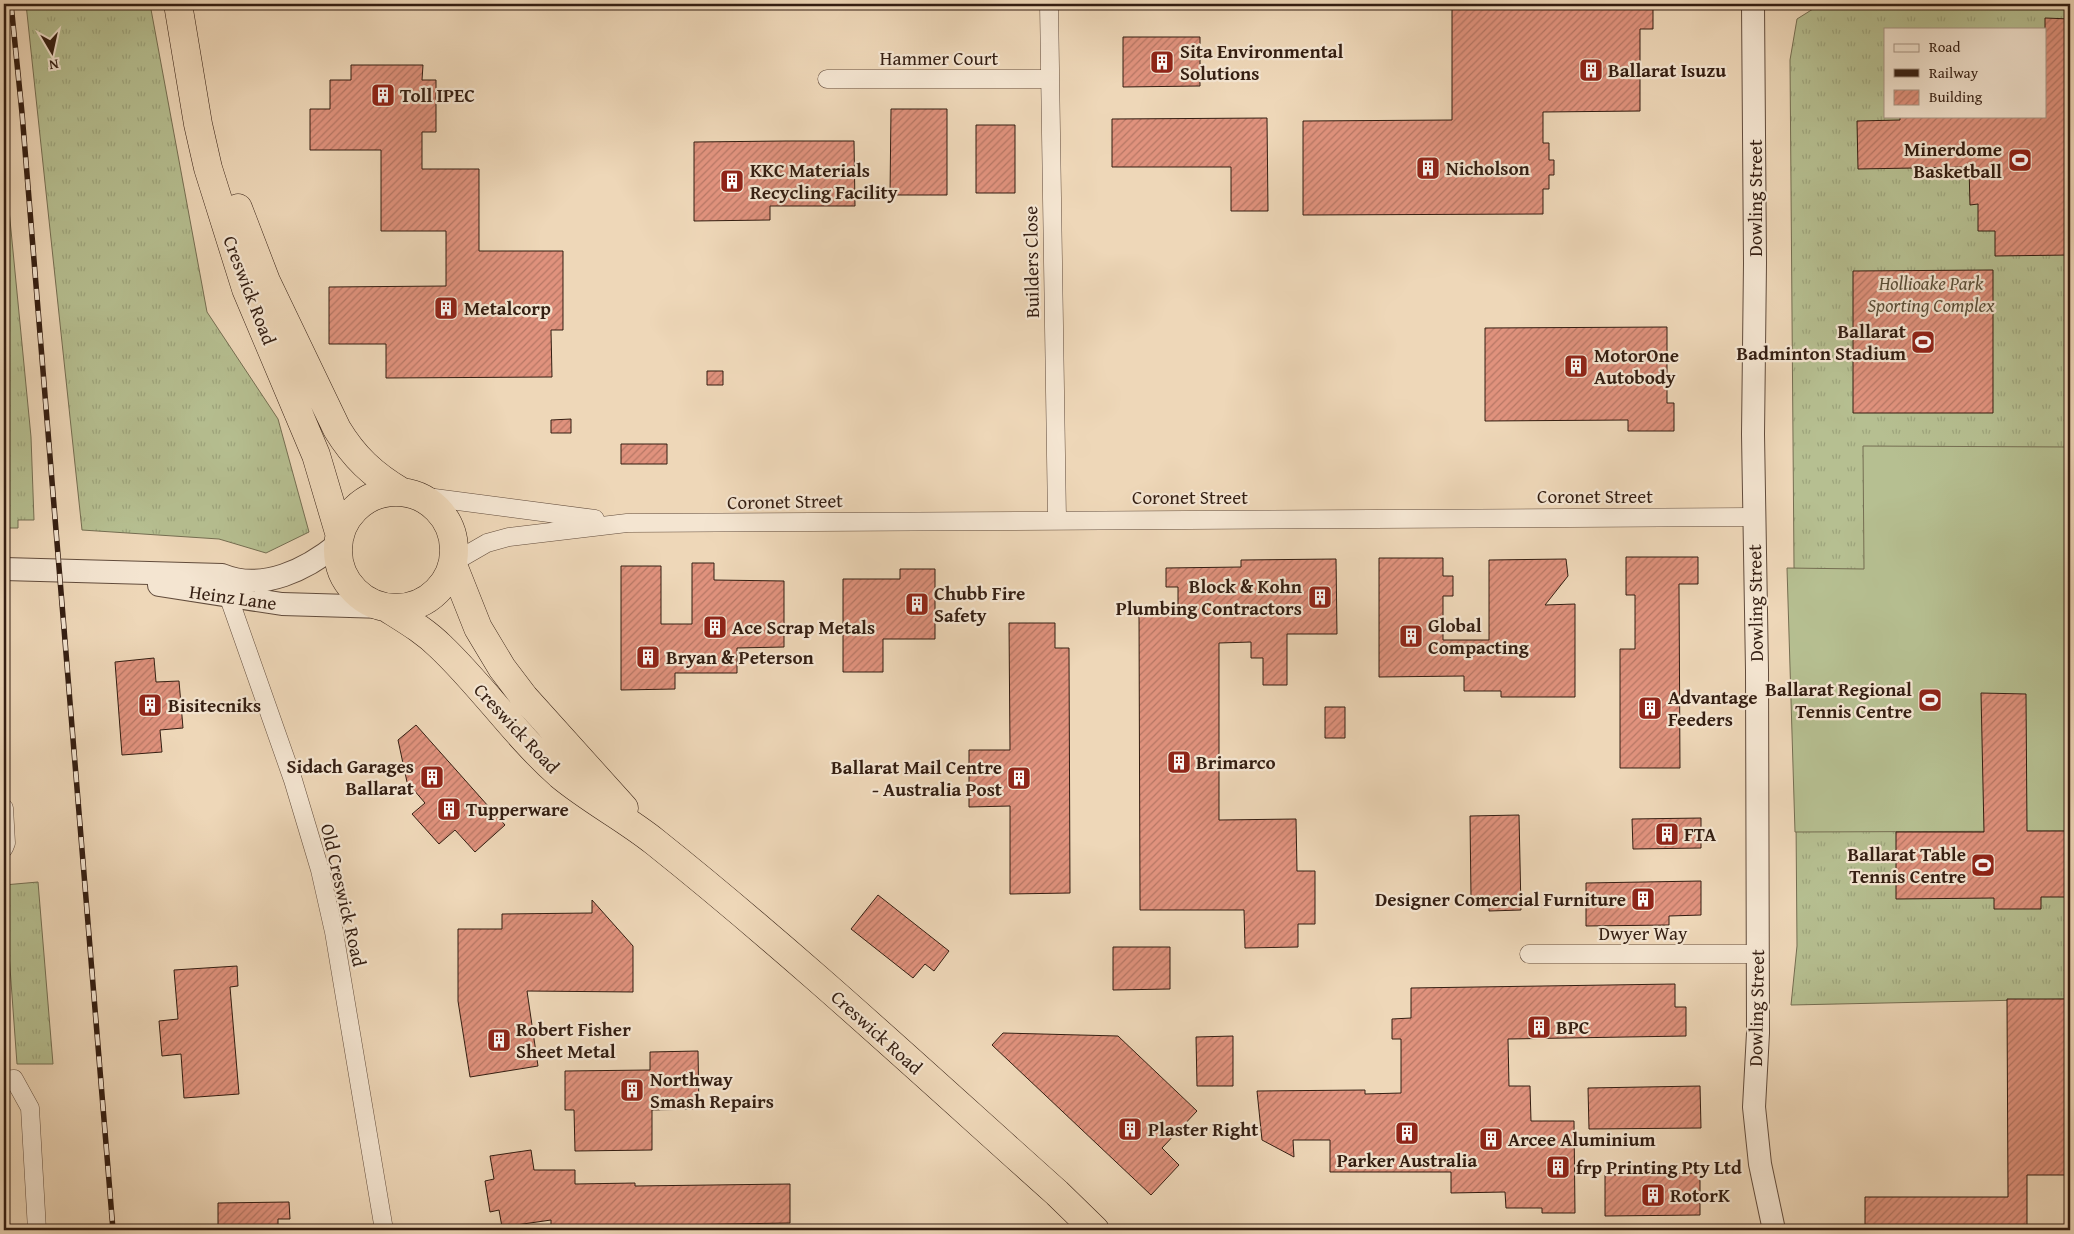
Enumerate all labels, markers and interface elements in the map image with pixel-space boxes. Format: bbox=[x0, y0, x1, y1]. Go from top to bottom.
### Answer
north arrow bbox=[28, 28, 78, 78]
legend bbox=[1884, 28, 2046, 118]
text: Road bbox=[1929, 36, 1960, 57]
place label: Sita Environmental Solutions bbox=[1180, 37, 1344, 87]
street label: Hammer Court bbox=[880, 44, 998, 72]
building icon: Sita Environmental Solutions bbox=[1149, 49, 1175, 75]
text: N bbox=[47, 54, 60, 76]
place label: Ballarat Isuzu bbox=[1608, 56, 1726, 84]
building icon: Ballarat Isuzu bbox=[1578, 57, 1604, 83]
text: Railway bbox=[1929, 62, 1979, 83]
place label: Toll IPEC bbox=[400, 81, 475, 109]
building icon: Toll IPEC bbox=[370, 82, 396, 108]
text: Building bbox=[1929, 86, 1983, 107]
place label: Minerdome Basketball bbox=[1904, 135, 2002, 185]
street label: Dowling Street bbox=[1741, 139, 1769, 257]
sports icon: Minerdome Basketball bbox=[2007, 147, 2033, 173]
place label: Nicholson bbox=[1446, 154, 1531, 182]
building icon: Nicholson bbox=[1415, 155, 1441, 181]
place label: KKC Materials Recycling Facility bbox=[750, 156, 898, 206]
building icon: KKC Materials Recycling Facility bbox=[719, 168, 745, 194]
street label: Builders Close bbox=[1016, 206, 1046, 318]
street label: Creswick Road bbox=[216, 231, 284, 349]
park label: Hollioake Park Sporting Complex bbox=[1867, 269, 1995, 319]
place label: Metalcorp bbox=[464, 294, 551, 322]
building icon: Metalcorp bbox=[433, 295, 459, 321]
place label: Ballarat Badminton Stadium bbox=[1737, 317, 1907, 367]
sports icon: Ballarat Badminton Stadium bbox=[1910, 329, 1936, 355]
place label: MotorOne Autobody bbox=[1594, 341, 1679, 391]
building icon: MotorOne Autobody bbox=[1563, 353, 1589, 379]
street label: Coronet Street bbox=[1537, 482, 1653, 510]
street label: Coronet Street bbox=[1132, 483, 1248, 511]
street label: Coronet Street bbox=[727, 486, 843, 516]
street label: Dowling Street bbox=[1740, 544, 1770, 662]
place label: Block & Kohn Plumbing Contractors bbox=[1116, 572, 1303, 622]
street label: Heinz Lane bbox=[188, 577, 279, 617]
place label: Chubb Fire Safety bbox=[934, 579, 1025, 629]
building icon: Block & Kohn Plumbing Contractors bbox=[1307, 584, 1333, 610]
building icon: Chubb Fire Safety bbox=[904, 591, 930, 617]
place label: Global Compacting bbox=[1428, 611, 1530, 661]
place label: Ace Scrap Metals bbox=[732, 613, 875, 641]
building icon: Ace Scrap Metals bbox=[702, 614, 728, 640]
building icon: Global Compacting bbox=[1398, 623, 1424, 649]
place label: Bryan & Peterson bbox=[666, 643, 814, 671]
building icon: Bryan & Peterson bbox=[635, 644, 661, 670]
place label: Ballarat Regional Tennis Centre bbox=[1765, 675, 1912, 725]
street label: Creswick Road bbox=[468, 676, 567, 780]
place label: Advantage Feeders bbox=[1668, 683, 1758, 733]
sports icon: Ballarat Regional Tennis Centre bbox=[1917, 687, 1943, 713]
place label: Bisitecniks bbox=[168, 691, 261, 719]
building icon: Bisitecniks bbox=[137, 692, 163, 718]
building icon: Advantage Feeders bbox=[1637, 695, 1663, 721]
place label: Brimarco bbox=[1196, 748, 1276, 776]
building icon: Brimarco bbox=[1166, 749, 1192, 775]
place label: Sidach Garages Ballarat bbox=[287, 752, 415, 802]
place label: Ballarat Mail Centre - Australia Post bbox=[831, 753, 1003, 803]
building icon: Sidach Garages Ballarat bbox=[419, 764, 445, 790]
building icon: Ballarat Mail Centre - Australia Post bbox=[1006, 765, 1032, 791]
place label: Tupperware bbox=[466, 795, 569, 823]
building icon: Tupperware bbox=[436, 796, 462, 822]
place label: FTA bbox=[1684, 820, 1716, 848]
street label: Old Creswick Road bbox=[314, 821, 374, 970]
building icon: FTA bbox=[1654, 821, 1680, 847]
place label: Ballarat Table Tennis Centre bbox=[1848, 840, 1966, 890]
sports icon: Ballarat Table Tennis Centre bbox=[1970, 852, 1996, 878]
place label: Designer Comercial Furniture bbox=[1375, 885, 1626, 913]
building icon: Designer Comercial Furniture bbox=[1630, 886, 1656, 912]
street label: Dwyer Way bbox=[1599, 919, 1688, 947]
street label: Dowling Street bbox=[1741, 949, 1771, 1067]
street label: Creswick Road bbox=[825, 983, 930, 1081]
place label: BPC bbox=[1556, 1013, 1590, 1041]
building icon: BPC bbox=[1526, 1014, 1552, 1040]
place label: Robert Fisher Sheet Metal bbox=[516, 1015, 631, 1065]
building icon: Robert Fisher Sheet Metal bbox=[486, 1027, 512, 1053]
place label: Northway Smash Repairs bbox=[650, 1065, 774, 1115]
building icon: Northway Smash Repairs bbox=[619, 1077, 645, 1103]
place label: Plaster Right bbox=[1148, 1115, 1259, 1143]
building icon: Plaster Right bbox=[1117, 1116, 1143, 1142]
building icon: Parker Australia bbox=[1394, 1120, 1420, 1146]
place label: Arcee Aluminium bbox=[1508, 1125, 1656, 1153]
building icon: Arcee Aluminium bbox=[1478, 1126, 1504, 1152]
place label: Parker Australia bbox=[1337, 1146, 1477, 1174]
place label: frp Printing Pty Ltd bbox=[1576, 1153, 1742, 1181]
building icon: frp Printing Pty Ltd bbox=[1545, 1154, 1571, 1180]
place label: RotorK bbox=[1670, 1181, 1730, 1209]
building icon: RotorK bbox=[1640, 1182, 1666, 1208]

